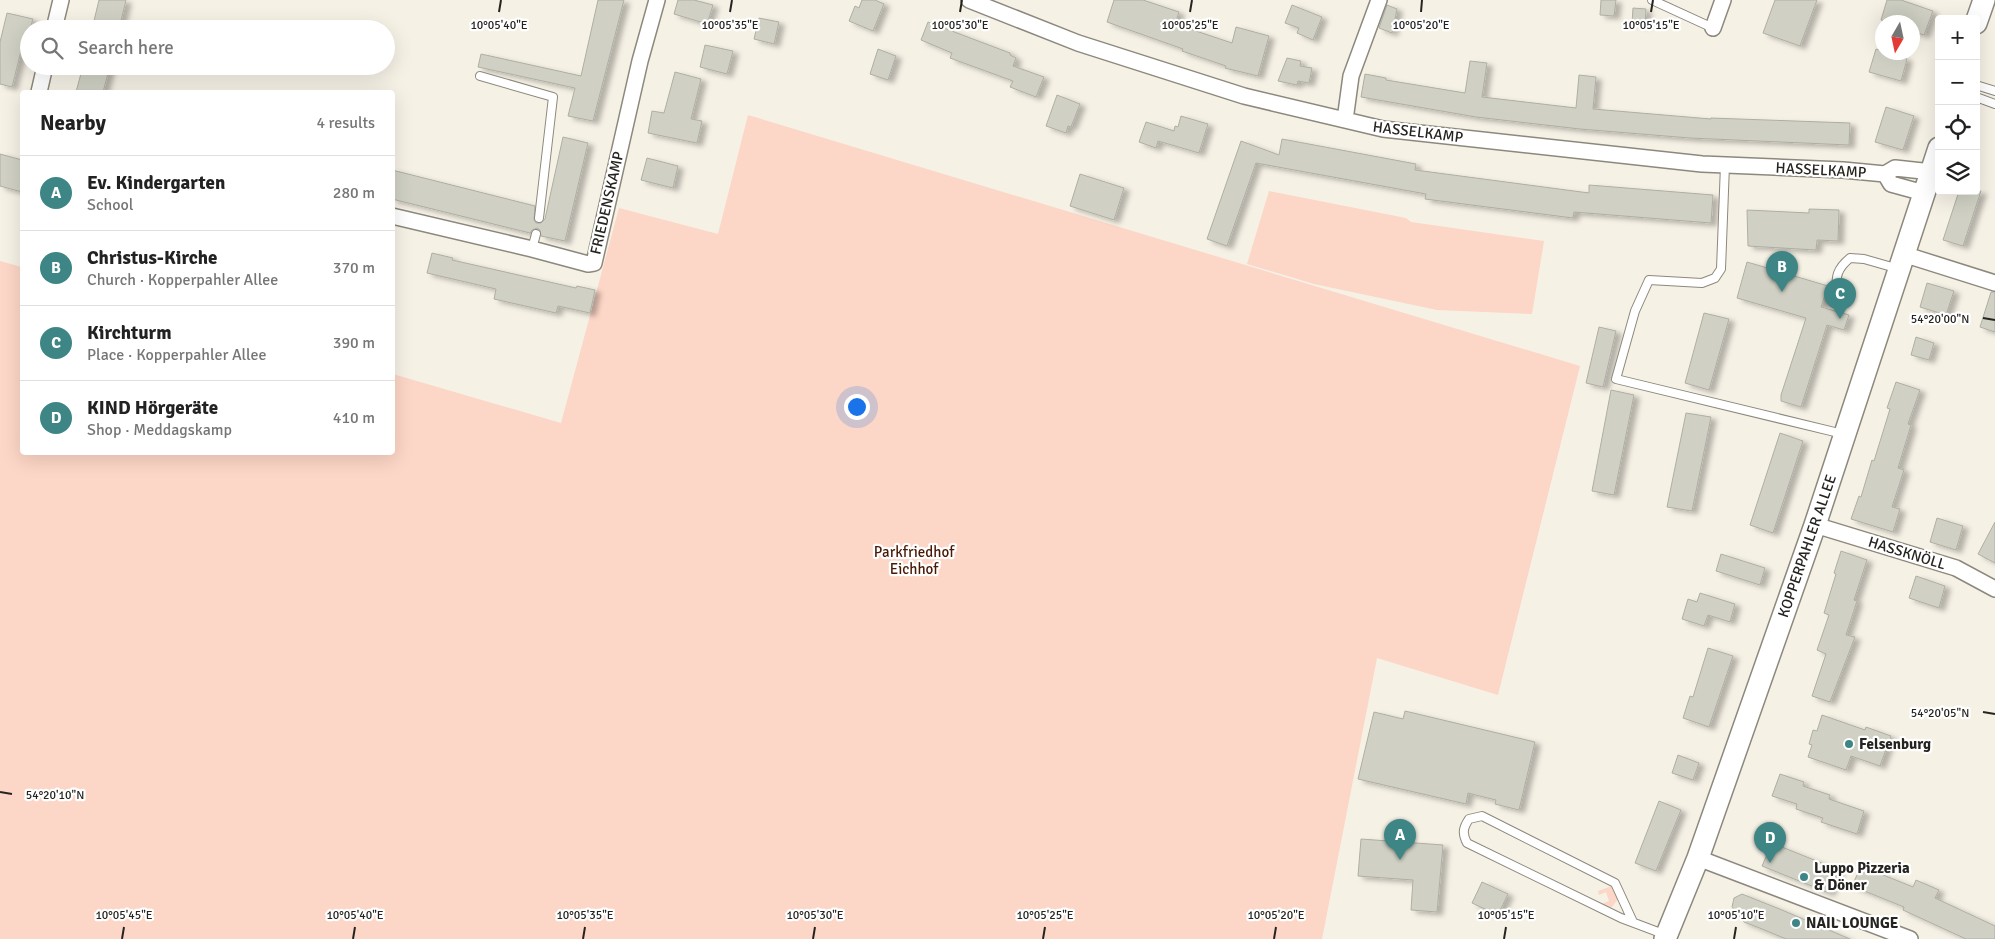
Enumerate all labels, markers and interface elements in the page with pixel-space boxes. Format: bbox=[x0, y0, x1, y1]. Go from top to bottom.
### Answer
north arrow bbox=[1875, 15, 1920, 60]
map controls bbox=[1935, 15, 1980, 195]
button: + bbox=[1935, 15, 1980, 60]
text: 10°05'40"E bbox=[470, 18, 528, 33]
text: 10°05'35"E bbox=[701, 18, 759, 33]
text: 10°05'30"E bbox=[931, 18, 989, 33]
text: 10°05'25"E bbox=[1161, 18, 1219, 33]
text: 10°05'20"E bbox=[1392, 18, 1450, 33]
text: 10°05'15"E bbox=[1622, 18, 1680, 33]
search box bbox=[20, 20, 395, 75]
icon: search bbox=[38, 34, 66, 62]
text: Search here bbox=[78, 36, 174, 60]
button: − bbox=[1935, 60, 1980, 105]
button: locate bbox=[1935, 105, 1980, 150]
text: Nearby bbox=[40, 110, 106, 136]
text: 4 results bbox=[316, 113, 375, 133]
street label: HASSELKAMP bbox=[1372, 118, 1464, 146]
street label: FRIEDENSKAMP bbox=[586, 150, 628, 256]
button: layers bbox=[1935, 150, 1980, 195]
street label: HASSELKAMP bbox=[1775, 159, 1867, 181]
text: Ev. Kindergarten bbox=[87, 171, 225, 195]
text: A bbox=[51, 183, 61, 203]
text: 280 m bbox=[333, 183, 375, 203]
text: School bbox=[87, 195, 133, 215]
text: Christus-Kirche bbox=[87, 246, 217, 270]
pin: B bbox=[1766, 251, 1798, 292]
text: B bbox=[51, 258, 61, 278]
text: 370 m bbox=[333, 258, 375, 278]
text: Church · Kopperpahler Allee bbox=[87, 270, 278, 290]
pin: C bbox=[1824, 278, 1856, 319]
text: 54°20'00"N bbox=[1911, 312, 1969, 327]
text: Kirchturm bbox=[87, 321, 172, 345]
text: C bbox=[51, 333, 61, 353]
text: 390 m bbox=[333, 333, 375, 353]
text: Place · Kopperpahler Allee bbox=[87, 345, 267, 365]
your location bbox=[844, 394, 870, 420]
text: KIND Hörgeräte bbox=[87, 396, 218, 420]
text: D bbox=[51, 408, 61, 428]
text: 410 m bbox=[333, 408, 375, 428]
text: Shop · Meddagskamp bbox=[87, 420, 232, 440]
street label: KOPPERPAHLER ALLEE bbox=[1774, 472, 1840, 620]
street label: HASSKNÖLL bbox=[1866, 533, 1948, 573]
park label: Parkfriedhof Eichhof bbox=[874, 543, 955, 578]
text: 54°20'05"N bbox=[1911, 706, 1969, 721]
place label: Felsenburg bbox=[1859, 735, 1931, 753]
marker: Felsenburg bbox=[1843, 738, 1855, 750]
text: 54°20'10"N bbox=[26, 788, 84, 803]
pin: A bbox=[1384, 819, 1416, 860]
pin: D bbox=[1754, 822, 1786, 863]
place label: Luppo Pizzeria & Döner bbox=[1814, 859, 1910, 894]
marker: Luppo Pizzeria & Döner bbox=[1798, 871, 1810, 883]
text: 10°05'45"E bbox=[95, 908, 153, 923]
text: 10°05'40"E bbox=[326, 908, 384, 923]
text: 10°05'35"E bbox=[556, 908, 614, 923]
text: 10°05'30"E bbox=[786, 908, 844, 923]
text: 10°05'25"E bbox=[1016, 908, 1074, 923]
text: 10°05'20"E bbox=[1247, 908, 1305, 923]
text: 10°05'15"E bbox=[1477, 908, 1535, 923]
text: 10°05'10"E bbox=[1707, 908, 1765, 923]
place label: NAIL LOUNGE bbox=[1806, 914, 1899, 932]
marker: NAIL LOUNGE bbox=[1790, 917, 1802, 929]

